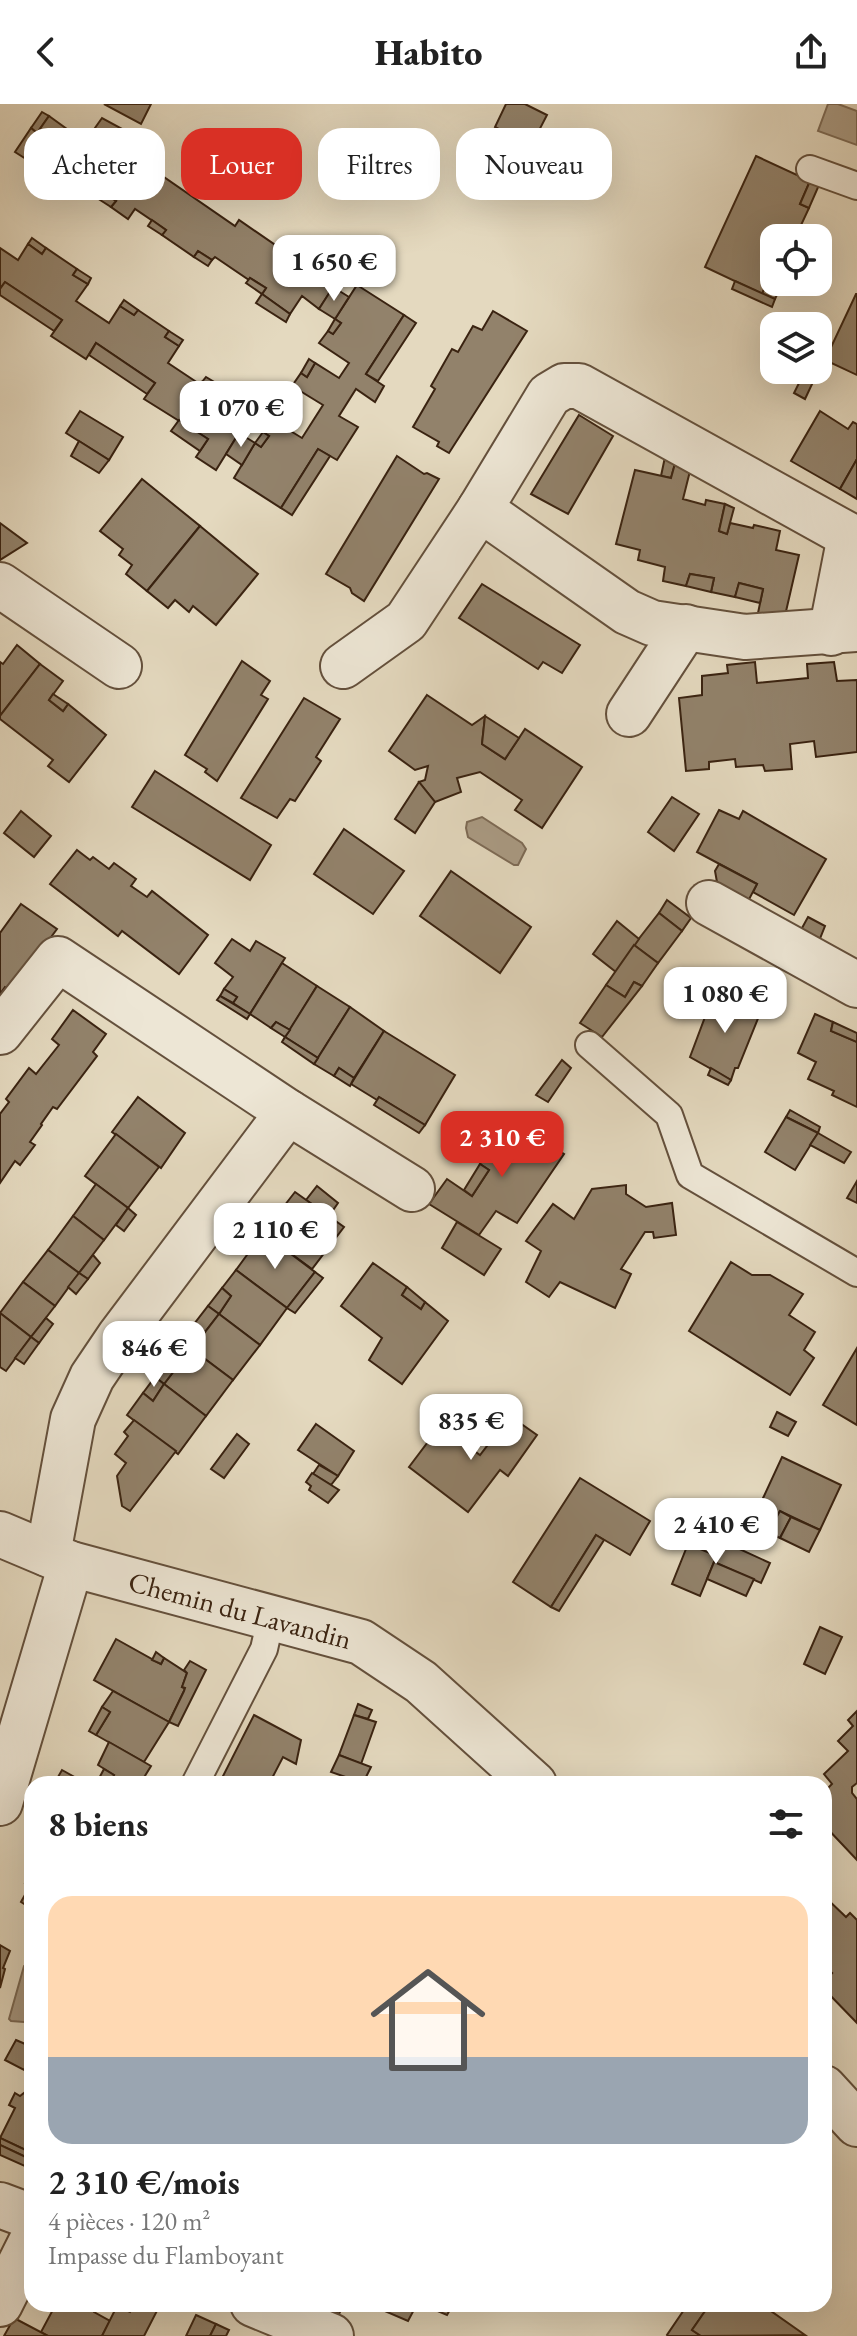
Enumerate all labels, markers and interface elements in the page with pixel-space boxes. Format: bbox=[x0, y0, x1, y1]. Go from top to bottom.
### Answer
text: Habito bbox=[375, 29, 482, 76]
icon: back bbox=[24, 30, 68, 74]
icon: share bbox=[789, 30, 833, 74]
chip: Acheter bbox=[24, 128, 165, 200]
chip: Louer bbox=[181, 128, 302, 200]
chip: Filtres bbox=[318, 128, 440, 200]
chip: Nouveau bbox=[456, 128, 612, 200]
map controls bbox=[760, 224, 832, 384]
button: locate bbox=[760, 224, 832, 296]
pin: 1 650 € bbox=[260, 235, 408, 303]
text: 1 650 € bbox=[291, 244, 377, 278]
button: layers bbox=[760, 312, 832, 384]
pin: 1 070 € bbox=[167, 381, 315, 449]
text: 1 070 € bbox=[198, 390, 284, 424]
pin: 1 080 € bbox=[651, 967, 799, 1035]
text: 1 080 € bbox=[682, 976, 768, 1010]
pin: 2 310 € bbox=[428, 1111, 576, 1179]
text: 2 310 € bbox=[459, 1120, 545, 1154]
pin: 2 110 € bbox=[201, 1203, 349, 1271]
text: 2 110 € bbox=[232, 1212, 318, 1246]
pin: 846 € bbox=[98, 1321, 210, 1389]
text: 846 € bbox=[121, 1330, 187, 1364]
pin: 835 € bbox=[415, 1394, 527, 1462]
text: 835 € bbox=[438, 1403, 504, 1437]
pin: 2 410 € bbox=[642, 1498, 790, 1566]
text: 2 410 € bbox=[673, 1507, 759, 1541]
street label: Chemin du Lavandin bbox=[125, 1563, 356, 1657]
text: 8 biens bbox=[48, 1802, 148, 1846]
icon: filters bbox=[764, 1802, 808, 1846]
icon: home bbox=[356, 1948, 500, 2092]
text: 2 310 €/mois bbox=[48, 2160, 240, 2204]
text: 4 pièces · 120 m² bbox=[48, 2204, 210, 2238]
text: Impasse du Flamboyant bbox=[48, 2238, 284, 2272]

